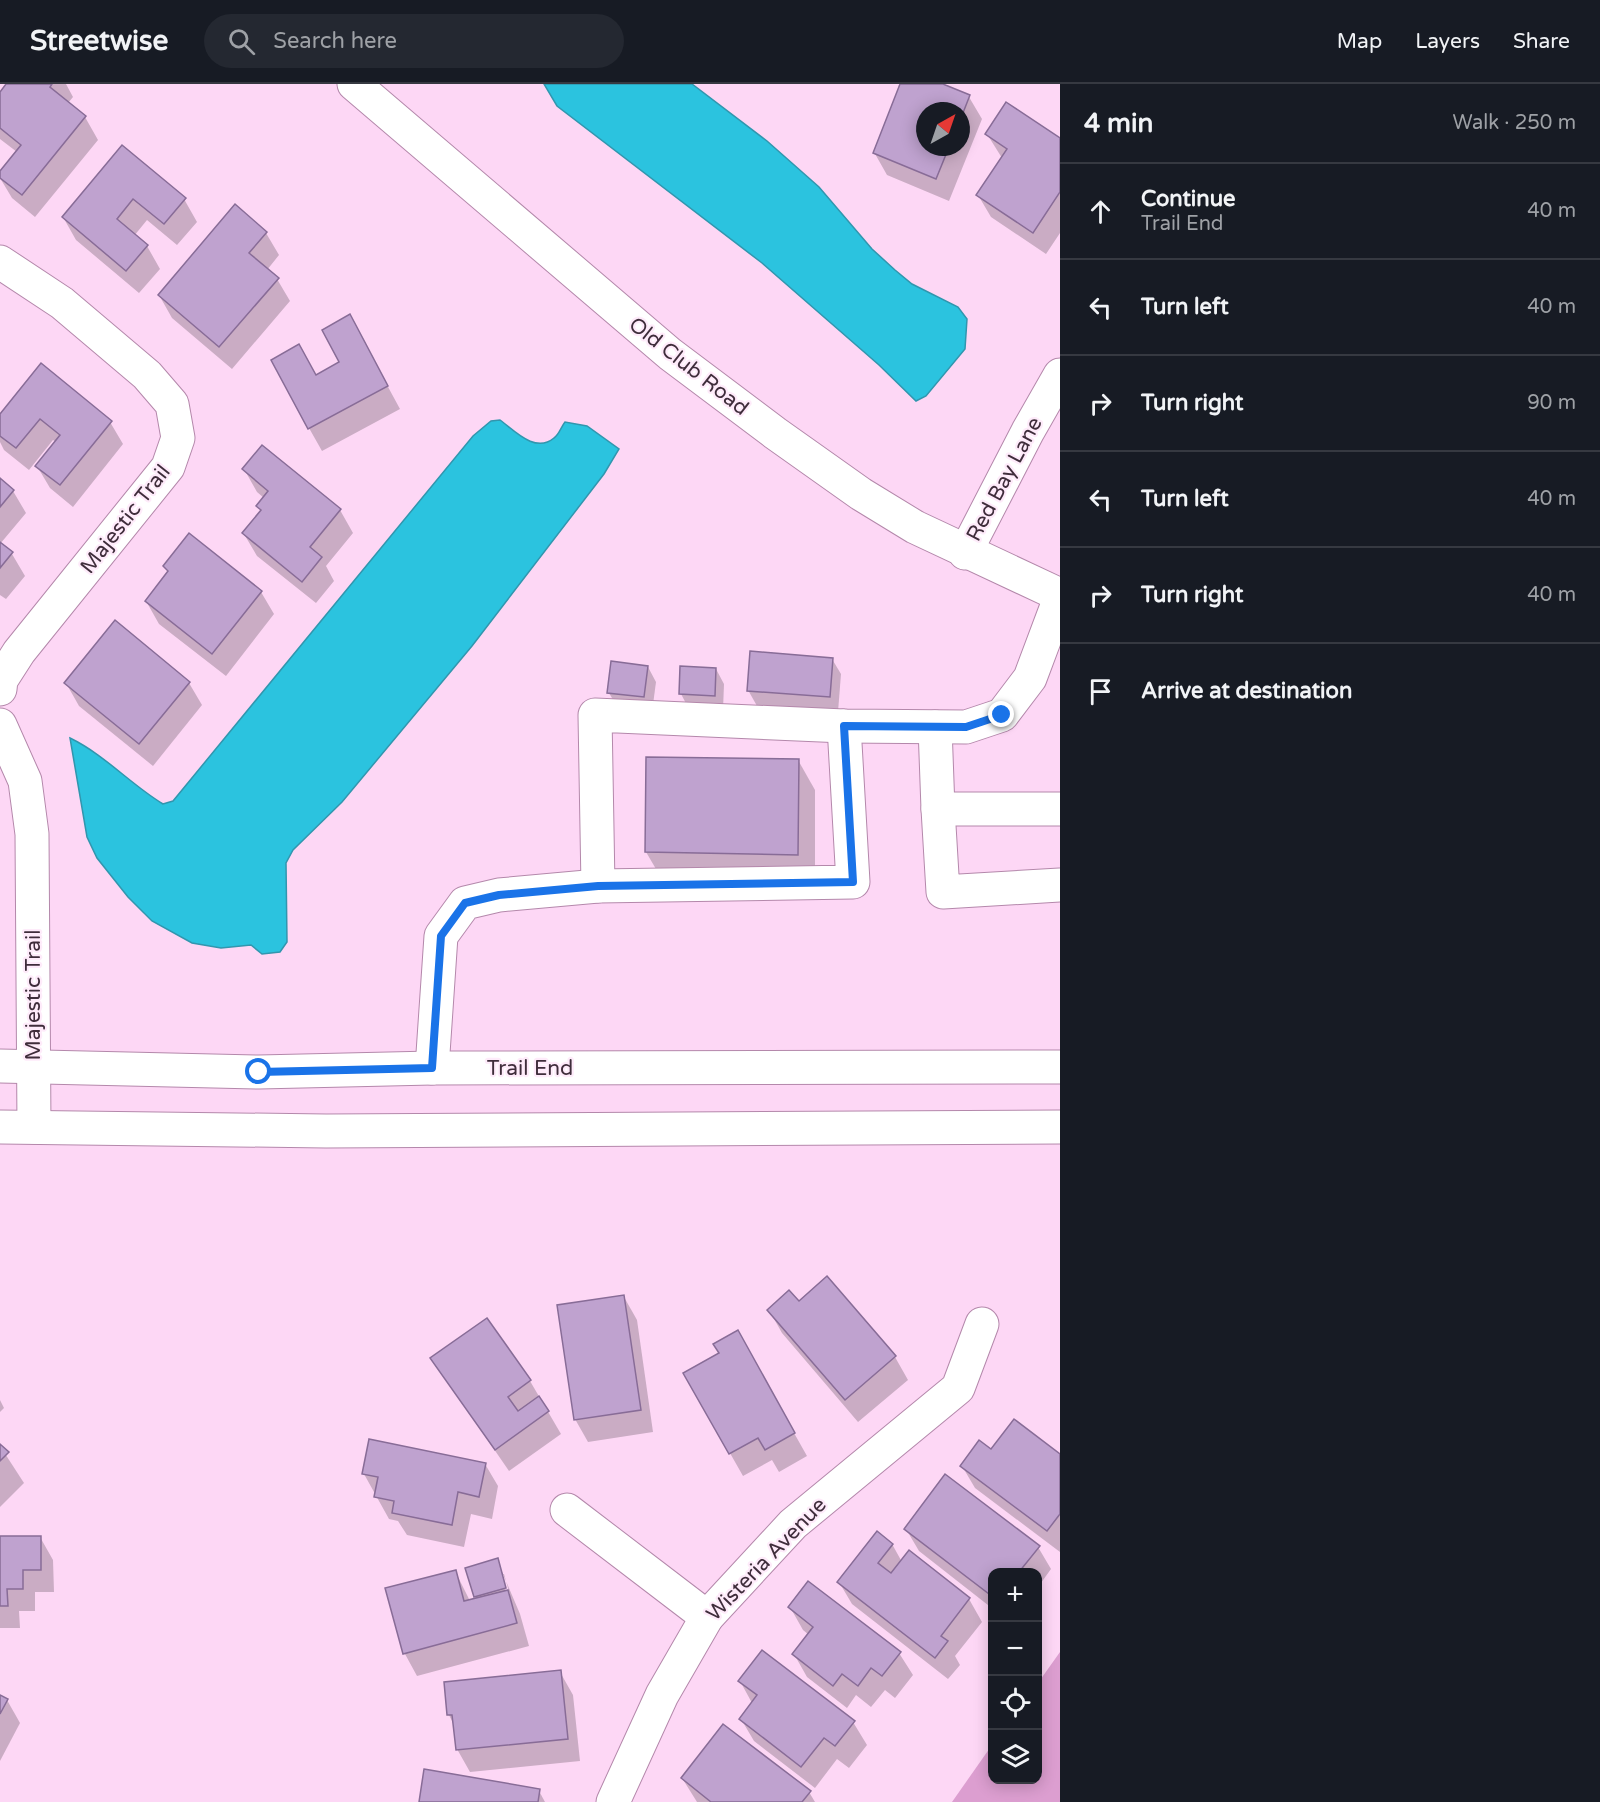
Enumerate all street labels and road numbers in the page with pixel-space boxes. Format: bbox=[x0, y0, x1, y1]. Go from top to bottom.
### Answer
street label: Old Club Road bbox=[624, 312, 753, 421]
street label: Red Bay Lane bbox=[961, 413, 1048, 546]
street label: Majestic Trail bbox=[75, 460, 176, 579]
street label: Majestic Trail bbox=[21, 929, 46, 1061]
street label: Trail End bbox=[487, 1056, 573, 1081]
street label: Wisteria Avenue bbox=[701, 1492, 832, 1626]

